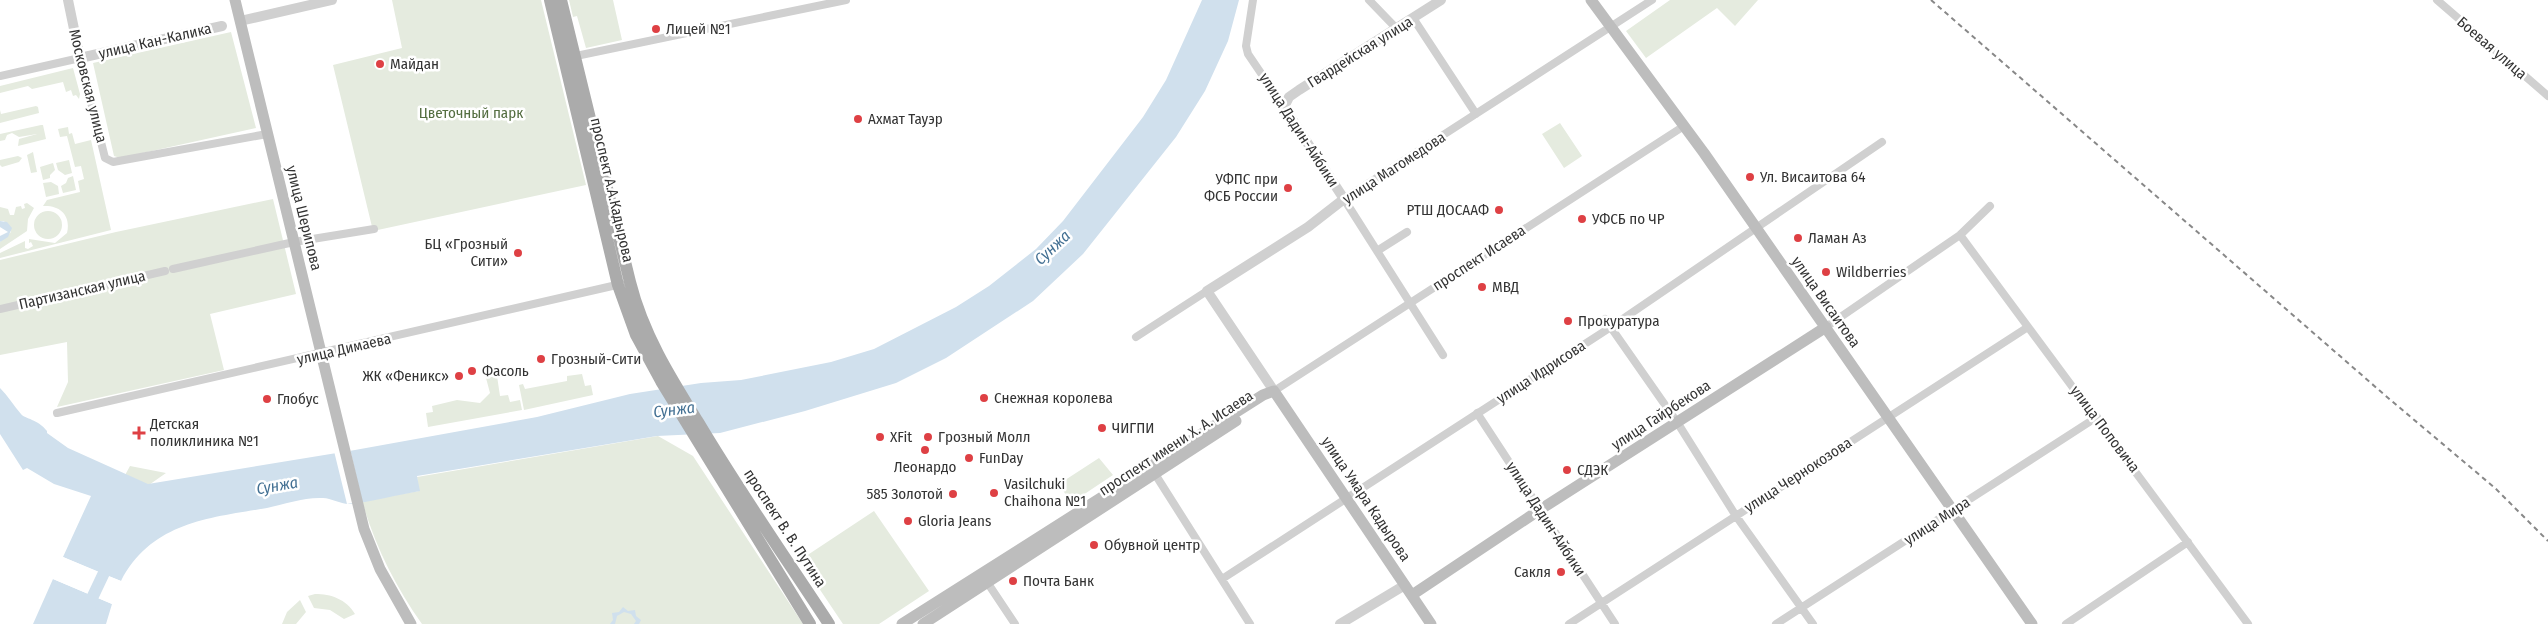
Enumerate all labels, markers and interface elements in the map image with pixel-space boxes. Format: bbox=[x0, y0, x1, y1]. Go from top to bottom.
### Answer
street label: Гвардейская улица bbox=[1304, 12, 1416, 92]
street label: Боевая улица bbox=[2453, 13, 2531, 83]
street label: улица Кан-Калика bbox=[97, 19, 213, 63]
place label: Лицей №1 bbox=[666, 20, 731, 38]
marker: Лицей №1 bbox=[650, 23, 662, 35]
street label: Московская улица bbox=[65, 27, 111, 145]
place label: Майдан bbox=[390, 55, 439, 73]
marker: Майдан bbox=[374, 58, 386, 70]
street label: улица Дадин-Айбики bbox=[1255, 69, 1343, 191]
park label: Цветочный парк bbox=[419, 104, 523, 122]
place label: Ахмат Тауэр bbox=[868, 110, 943, 128]
marker: Ахмат Тауэр bbox=[852, 113, 864, 125]
street label: проспект А.А.Кадырова bbox=[587, 116, 637, 264]
street label: улица Магомедова bbox=[1339, 128, 1449, 208]
street label: улица Шерипова bbox=[282, 164, 326, 272]
place label: Ул. Висаитова 64 bbox=[1759, 168, 1865, 186]
place label: УФПС при ФСБ России bbox=[1204, 170, 1278, 205]
marker: Ул. Висаитова 64 bbox=[1744, 171, 1756, 183]
marker: УФПС при ФСБ России bbox=[1282, 182, 1294, 194]
place label: РТШ ДОСААФ bbox=[1407, 201, 1489, 219]
marker: РТШ ДОСААФ bbox=[1493, 204, 1505, 216]
place label: УФСБ по ЧР bbox=[1591, 210, 1665, 228]
marker: УФСБ по ЧР bbox=[1576, 213, 1588, 225]
street label: проспект Исаева bbox=[1429, 221, 1529, 295]
water label: Сунжа bbox=[1031, 226, 1074, 269]
place label: Ламан Аз bbox=[1808, 229, 1867, 247]
marker: Ламан Аз bbox=[1792, 232, 1804, 244]
place label: БЦ «Грозный Сити» bbox=[424, 235, 508, 270]
marker: БЦ «Грозный Сити» bbox=[512, 247, 524, 259]
street label: улица Висаитова bbox=[1788, 253, 1864, 351]
place label: Wildberries bbox=[1836, 263, 1906, 281]
marker: Wildberries bbox=[1820, 266, 1832, 278]
street label: Партизанская улица bbox=[17, 267, 147, 313]
place label: МВД bbox=[1492, 278, 1519, 296]
marker: МВД bbox=[1476, 281, 1488, 293]
place label: Прокуратура bbox=[1578, 312, 1660, 330]
marker: Прокуратура bbox=[1562, 315, 1574, 327]
street label: улица Димаева bbox=[295, 329, 393, 369]
street label: улица Идрисова bbox=[1493, 337, 1589, 407]
place label: Грозный-Сити bbox=[551, 350, 641, 368]
marker: Грозный-Сити bbox=[535, 353, 547, 365]
place label: Фасоль bbox=[482, 362, 529, 380]
marker: Фасоль bbox=[466, 365, 478, 377]
place label: ЖК «Феникс» bbox=[362, 367, 449, 385]
marker: ЖК «Феникс» bbox=[453, 370, 465, 382]
street label: улица Гайрбекова bbox=[1608, 376, 1714, 454]
street label: улица Поповича bbox=[2066, 382, 2144, 476]
street label: проспект имени Х. А. Исаева bbox=[1096, 386, 1256, 500]
place label: Снежная королева bbox=[994, 389, 1113, 407]
place label: Глобус bbox=[277, 390, 319, 408]
marker: Снежная королева bbox=[978, 392, 990, 404]
marker: Глобус bbox=[261, 393, 273, 405]
water label: Сунжа bbox=[652, 398, 696, 421]
place label: Детская поликлиника №1 bbox=[149, 415, 259, 450]
place label: ЧИГПИ bbox=[1112, 419, 1154, 437]
marker: ЧИГПИ bbox=[1096, 422, 1108, 434]
marker: Детская поликлиника №1 bbox=[132, 426, 146, 440]
place label: XFit bbox=[890, 428, 912, 446]
place label: Грозный Молл bbox=[938, 428, 1030, 446]
marker: XFit bbox=[874, 431, 886, 443]
marker: Грозный Молл bbox=[922, 431, 934, 443]
street label: улица Умара Кадырова bbox=[1318, 433, 1414, 565]
street label: улица Чернокозова bbox=[1741, 434, 1855, 516]
marker: Леонардо bbox=[919, 444, 931, 456]
place label: FunDay bbox=[979, 449, 1023, 467]
marker: FunDay bbox=[963, 452, 975, 464]
place label: Леонардо bbox=[894, 458, 956, 476]
street label: улица Дадин-Айбики bbox=[1502, 458, 1590, 580]
place label: СДЭК bbox=[1577, 461, 1608, 479]
marker: СДЭК bbox=[1561, 464, 1573, 476]
street label: проспект В. В. Путина bbox=[740, 466, 830, 590]
water label: Сунжа bbox=[255, 472, 299, 498]
place label: Vasilchuki Chaihona №1 bbox=[1004, 475, 1086, 510]
place label: 585 Золотой bbox=[866, 485, 943, 503]
marker: Vasilchuki Chaihona №1 bbox=[988, 487, 1000, 499]
marker: 585 Золотой bbox=[947, 488, 959, 500]
street label: улица Мира bbox=[1901, 493, 1973, 549]
place label: Gloria Jeans bbox=[918, 512, 991, 530]
marker: Gloria Jeans bbox=[902, 515, 914, 527]
place label: Обувной центр bbox=[1104, 536, 1200, 554]
marker: Обувной центр bbox=[1088, 539, 1100, 551]
place label: Сакля bbox=[1514, 563, 1551, 581]
marker: Сакля bbox=[1555, 566, 1567, 578]
place label: Почта Банк bbox=[1023, 572, 1094, 590]
marker: Почта Банк bbox=[1007, 575, 1019, 587]

